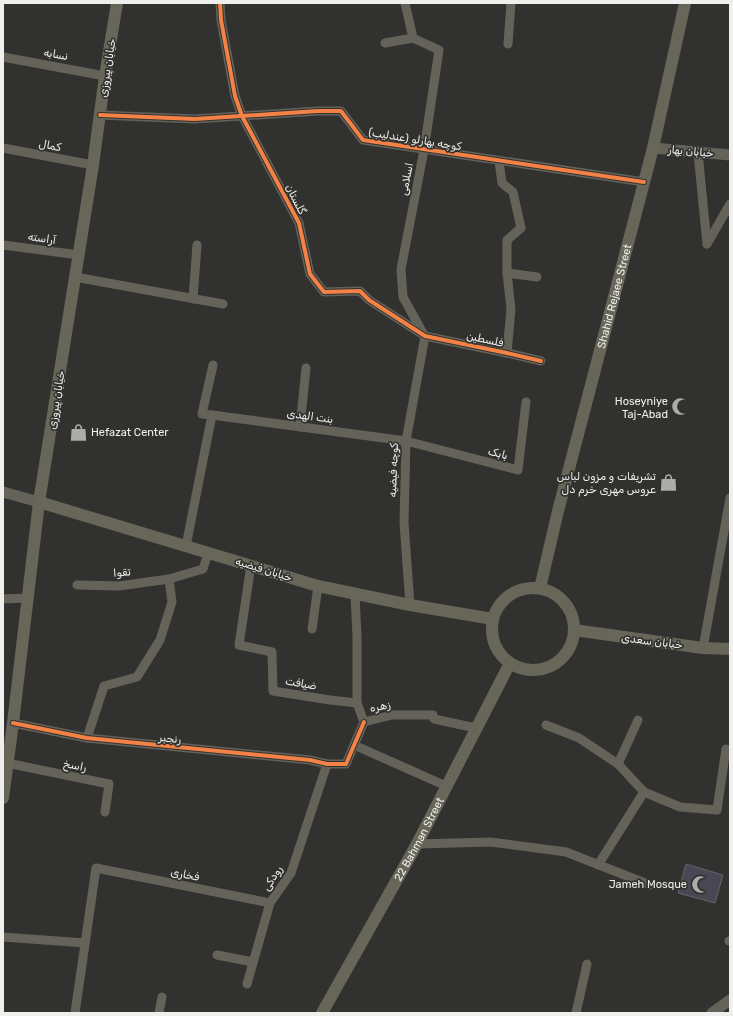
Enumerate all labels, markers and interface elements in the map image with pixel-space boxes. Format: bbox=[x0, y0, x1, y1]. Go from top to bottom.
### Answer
street label: خیابان پیروزی bbox=[96, 37, 120, 99]
street label: نسابه bbox=[43, 46, 69, 63]
street label: کوچه بهارلو (عندلیب) bbox=[367, 126, 462, 154]
street label: کمال bbox=[38, 137, 62, 154]
street label: خیابان بهار bbox=[667, 143, 715, 160]
street label: اسلامی bbox=[397, 162, 416, 196]
street label: گلستان bbox=[282, 182, 309, 216]
street label: آراسته bbox=[27, 230, 58, 247]
street label: Shahid Rejaee Street bbox=[595, 242, 635, 350]
street label: فلسطین bbox=[465, 329, 505, 350]
street label: خیابان پیروزی bbox=[45, 369, 69, 431]
place label: Hoseyniye Taj-Abad bbox=[615, 395, 668, 421]
mosque icon: Hoseyniye Taj-Abad bbox=[671, 397, 691, 417]
street label: بنت الهدی bbox=[286, 407, 334, 426]
shop icon: Hefazat Center bbox=[68, 422, 88, 442]
place label: Hefazat Center bbox=[91, 426, 169, 439]
street label: کوچه فیضیه bbox=[386, 442, 402, 498]
street label: بابک bbox=[487, 445, 509, 462]
place label: تشریفات و مزون لباس عروس مهری خرم دل bbox=[557, 470, 656, 497]
shop icon: تشریفات و مزون لباس عروس مهری خرم دل bbox=[659, 472, 679, 492]
street label: خیابان فیضیه bbox=[234, 555, 294, 584]
street label: تقوا bbox=[113, 565, 131, 581]
street label: خیابان سعدی bbox=[620, 631, 684, 652]
street label: ضیافت bbox=[284, 674, 318, 693]
street label: زهره bbox=[369, 698, 392, 715]
street label: رنجبر bbox=[157, 731, 182, 746]
street label: راسخ bbox=[62, 757, 88, 776]
street label: 22 Bahman Street bbox=[392, 795, 447, 883]
street label: رودکی bbox=[260, 863, 286, 894]
street label: فخاری bbox=[169, 865, 200, 884]
mosque icon: Jameh Mosque bbox=[690, 874, 710, 894]
place label: Jameh Mosque bbox=[609, 878, 687, 891]

